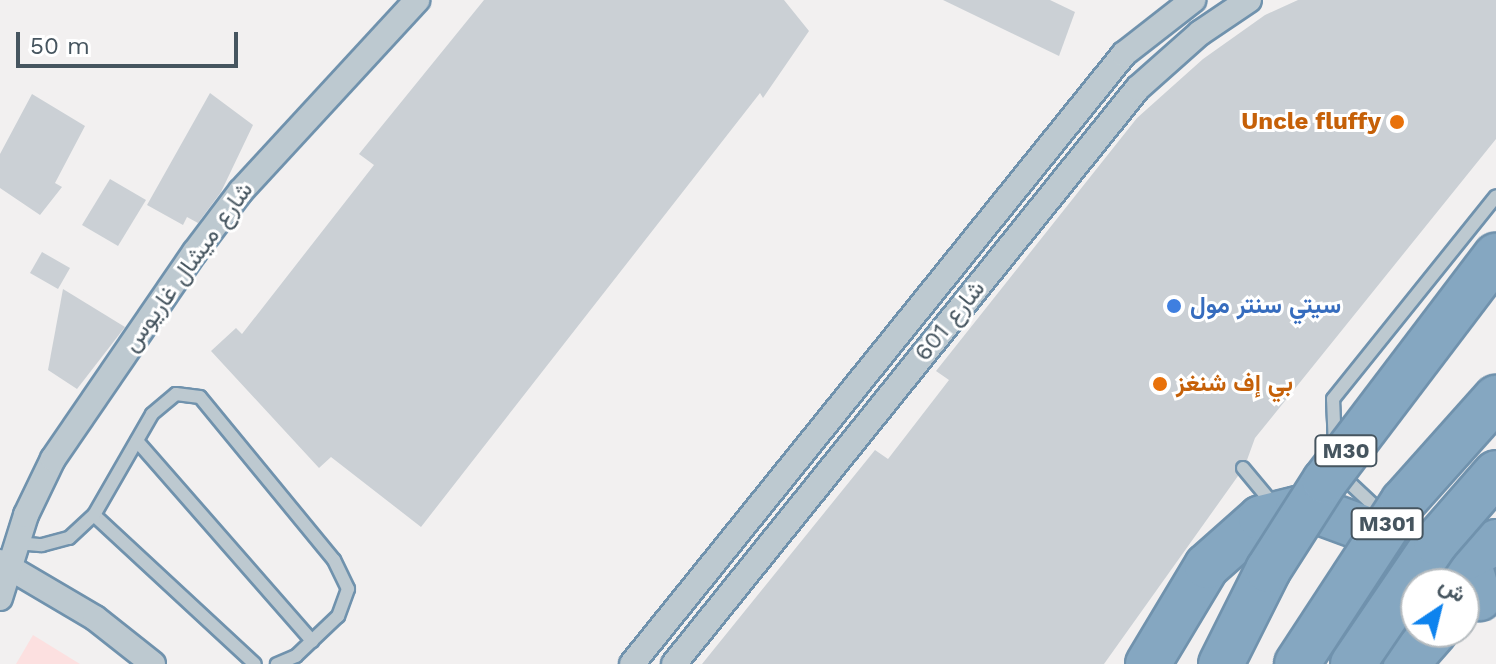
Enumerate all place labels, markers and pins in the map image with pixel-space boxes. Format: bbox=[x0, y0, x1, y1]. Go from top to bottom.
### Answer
place label: Uncle fluffy bbox=[1241, 108, 1381, 136]
marker: Uncle fluffy bbox=[1388, 113, 1406, 131]
place label: سيتي سنتر مول bbox=[1190, 292, 1341, 320]
marker: سيتي سنتر مول bbox=[1165, 297, 1183, 315]
place label: بي إف شنغز bbox=[1176, 370, 1293, 398]
marker: بي إف شنغز bbox=[1151, 375, 1169, 393]

